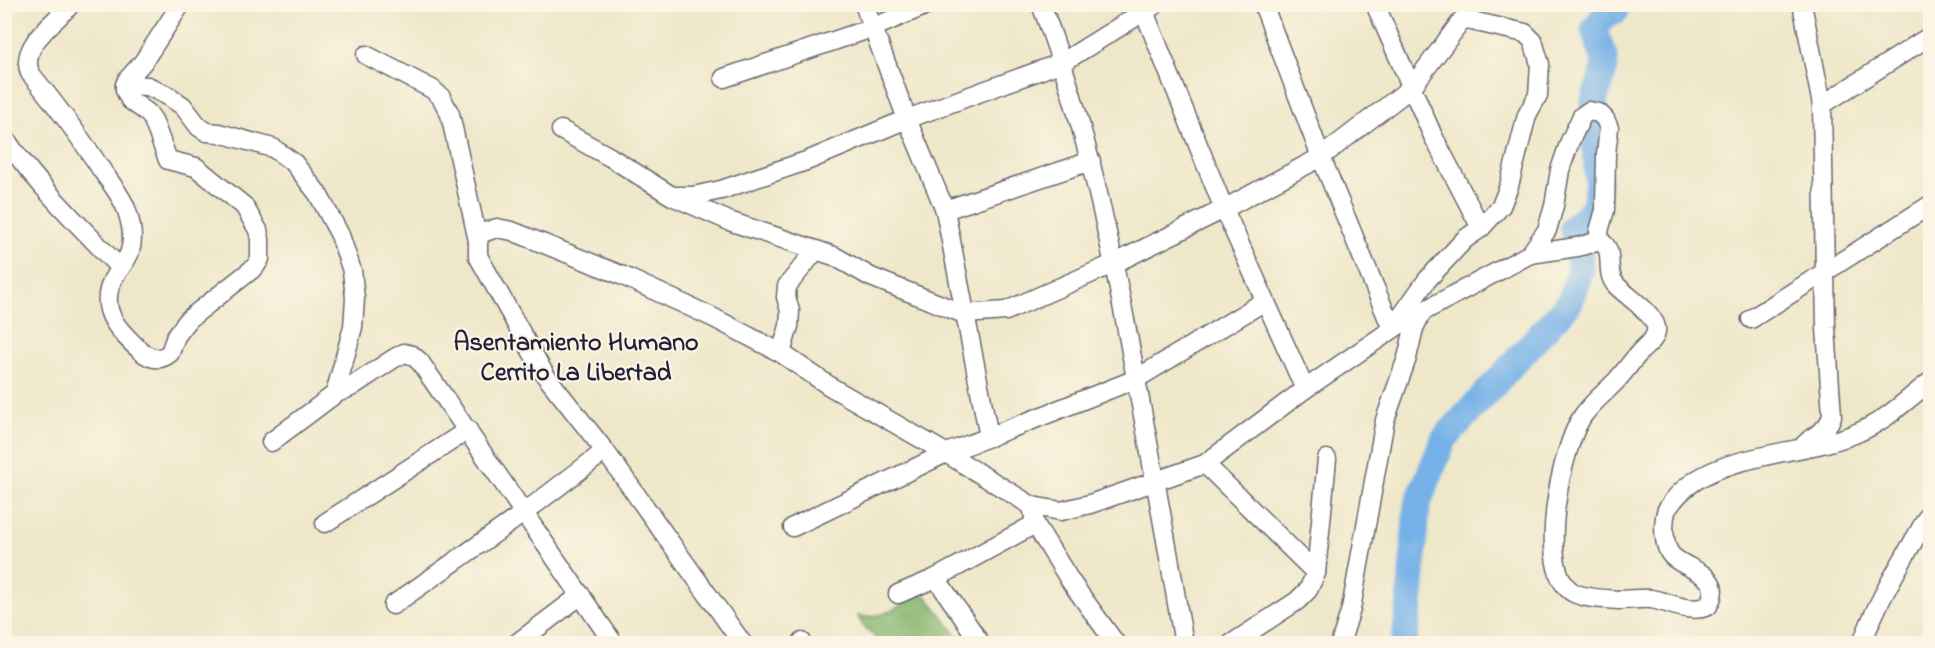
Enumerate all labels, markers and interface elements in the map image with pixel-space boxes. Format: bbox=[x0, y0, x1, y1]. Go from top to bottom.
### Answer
district label: Asentamiento Humano Cerrito La Libertad bbox=[453, 325, 699, 393]

